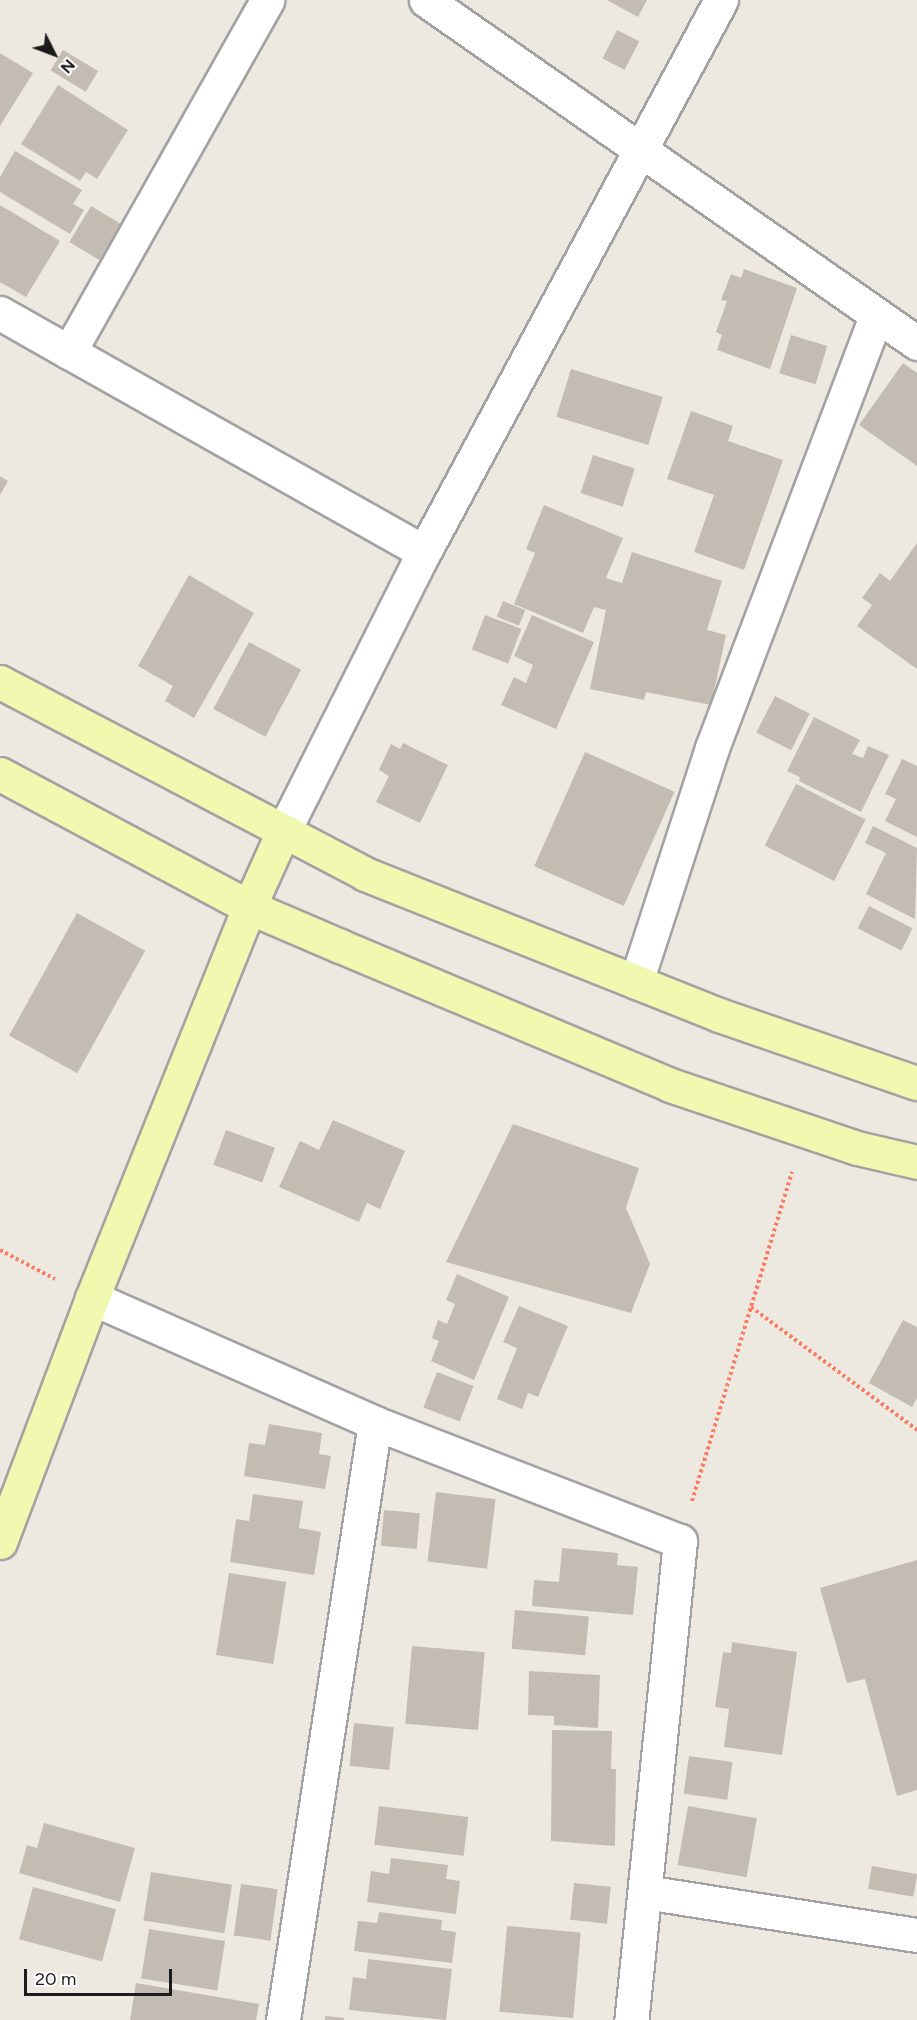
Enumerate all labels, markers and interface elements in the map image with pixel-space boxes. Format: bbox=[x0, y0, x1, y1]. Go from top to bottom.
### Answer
north arrow bbox=[24, 24, 84, 84]
text: N bbox=[57, 55, 79, 77]
scale bar bbox=[27, 1957, 176, 1995]
text: 20 m bbox=[35, 1968, 76, 1990]

